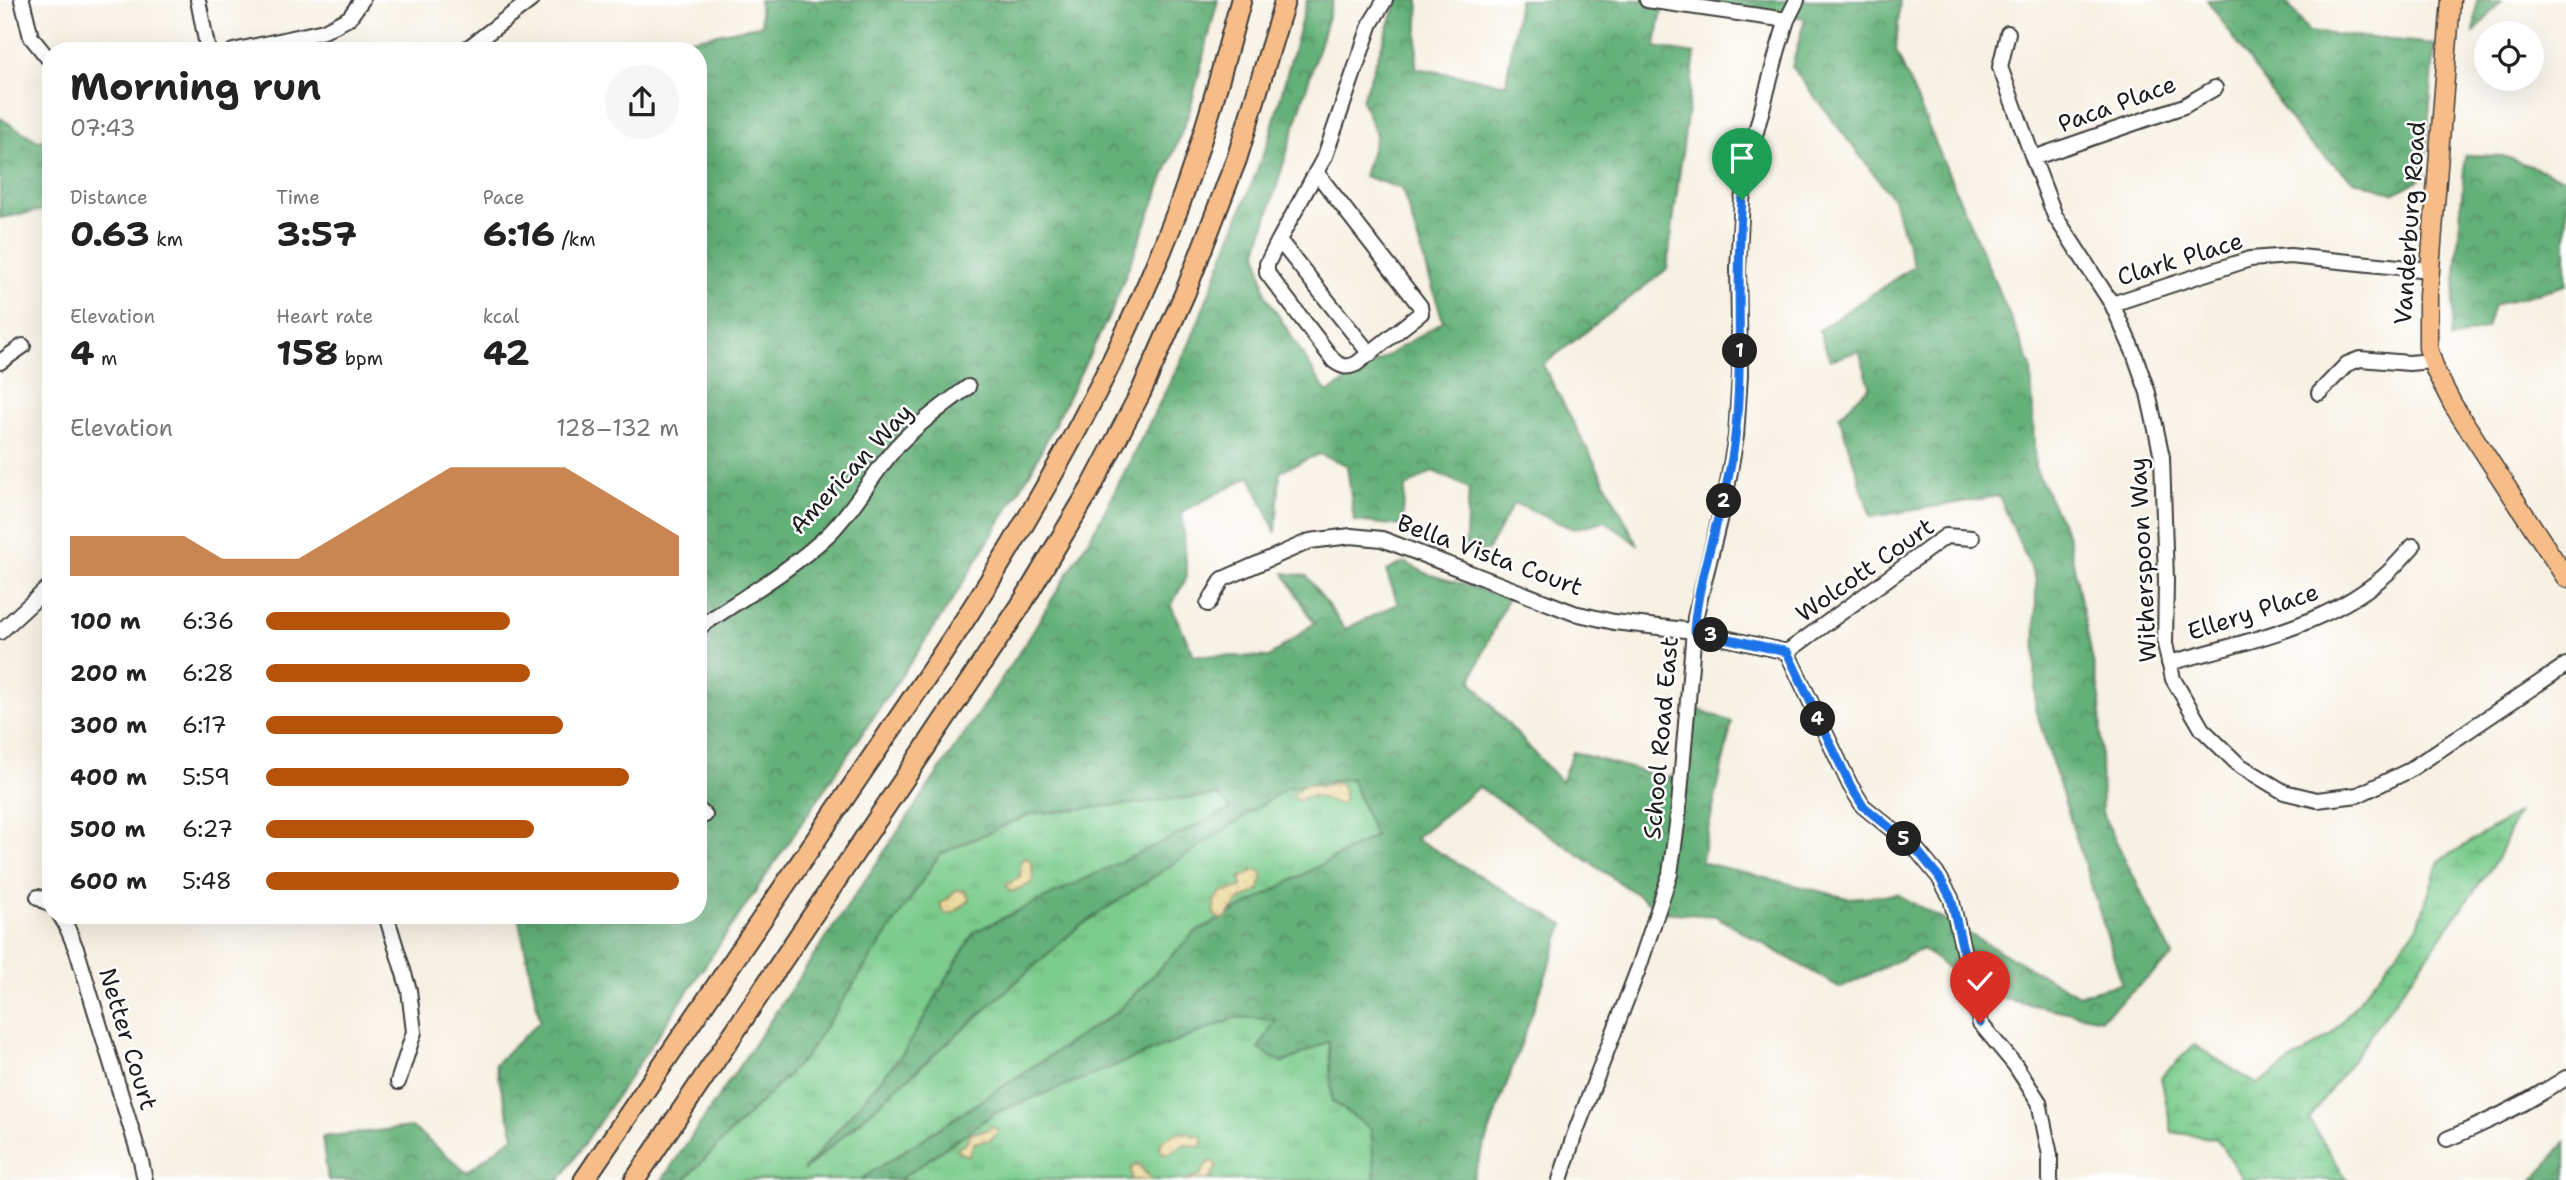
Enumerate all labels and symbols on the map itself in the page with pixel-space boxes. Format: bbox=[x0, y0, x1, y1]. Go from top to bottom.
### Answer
street label: Paca Place bbox=[2054, 68, 2180, 140]
street label: Vanderburg Road bbox=[2387, 120, 2433, 326]
pin bbox=[1712, 128, 1772, 200]
street label: Clark Place bbox=[2113, 225, 2247, 293]
pin: 1 bbox=[1722, 334, 1758, 368]
street label: American Way bbox=[782, 397, 920, 541]
street label: Witherspoon Way bbox=[2122, 457, 2164, 663]
pin: 2 bbox=[1706, 484, 1742, 518]
street label: Bella Vista Court bbox=[1393, 507, 1587, 603]
street label: Wolcott Court bbox=[1790, 510, 1940, 630]
street label: Ellery Place bbox=[2183, 576, 2323, 648]
pin: 3 bbox=[1694, 618, 1728, 652]
street label: School Road East bbox=[1636, 635, 1686, 841]
pin: 4 bbox=[1800, 702, 1836, 736]
pin: 5 bbox=[1886, 822, 1922, 856]
pin bbox=[1950, 951, 2010, 1023]
street label: Netter Court bbox=[91, 964, 165, 1114]

